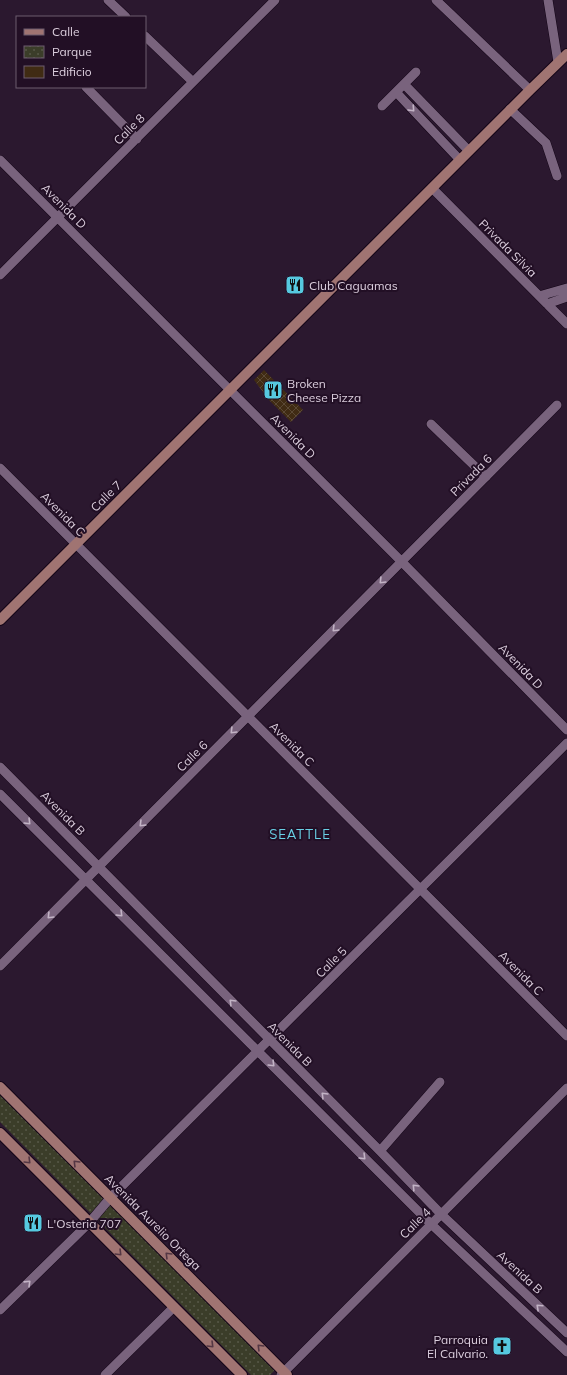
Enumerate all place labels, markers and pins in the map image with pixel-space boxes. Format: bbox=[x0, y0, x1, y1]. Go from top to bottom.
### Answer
restaurant icon: Club Caguamas bbox=[284, 274, 306, 296]
place label: Club Caguamas bbox=[309, 278, 398, 293]
place label: Broken Cheese Pizza bbox=[287, 376, 361, 405]
restaurant icon: Broken Cheese Pizza bbox=[262, 379, 284, 401]
restaurant icon: L'Osteria 707 bbox=[22, 1212, 44, 1234]
place label: L'Osteria 707 bbox=[47, 1216, 121, 1231]
place label: Parroquia El Calvario. bbox=[427, 1332, 488, 1361]
church icon: Parroquia El Calvario. bbox=[491, 1335, 513, 1357]

